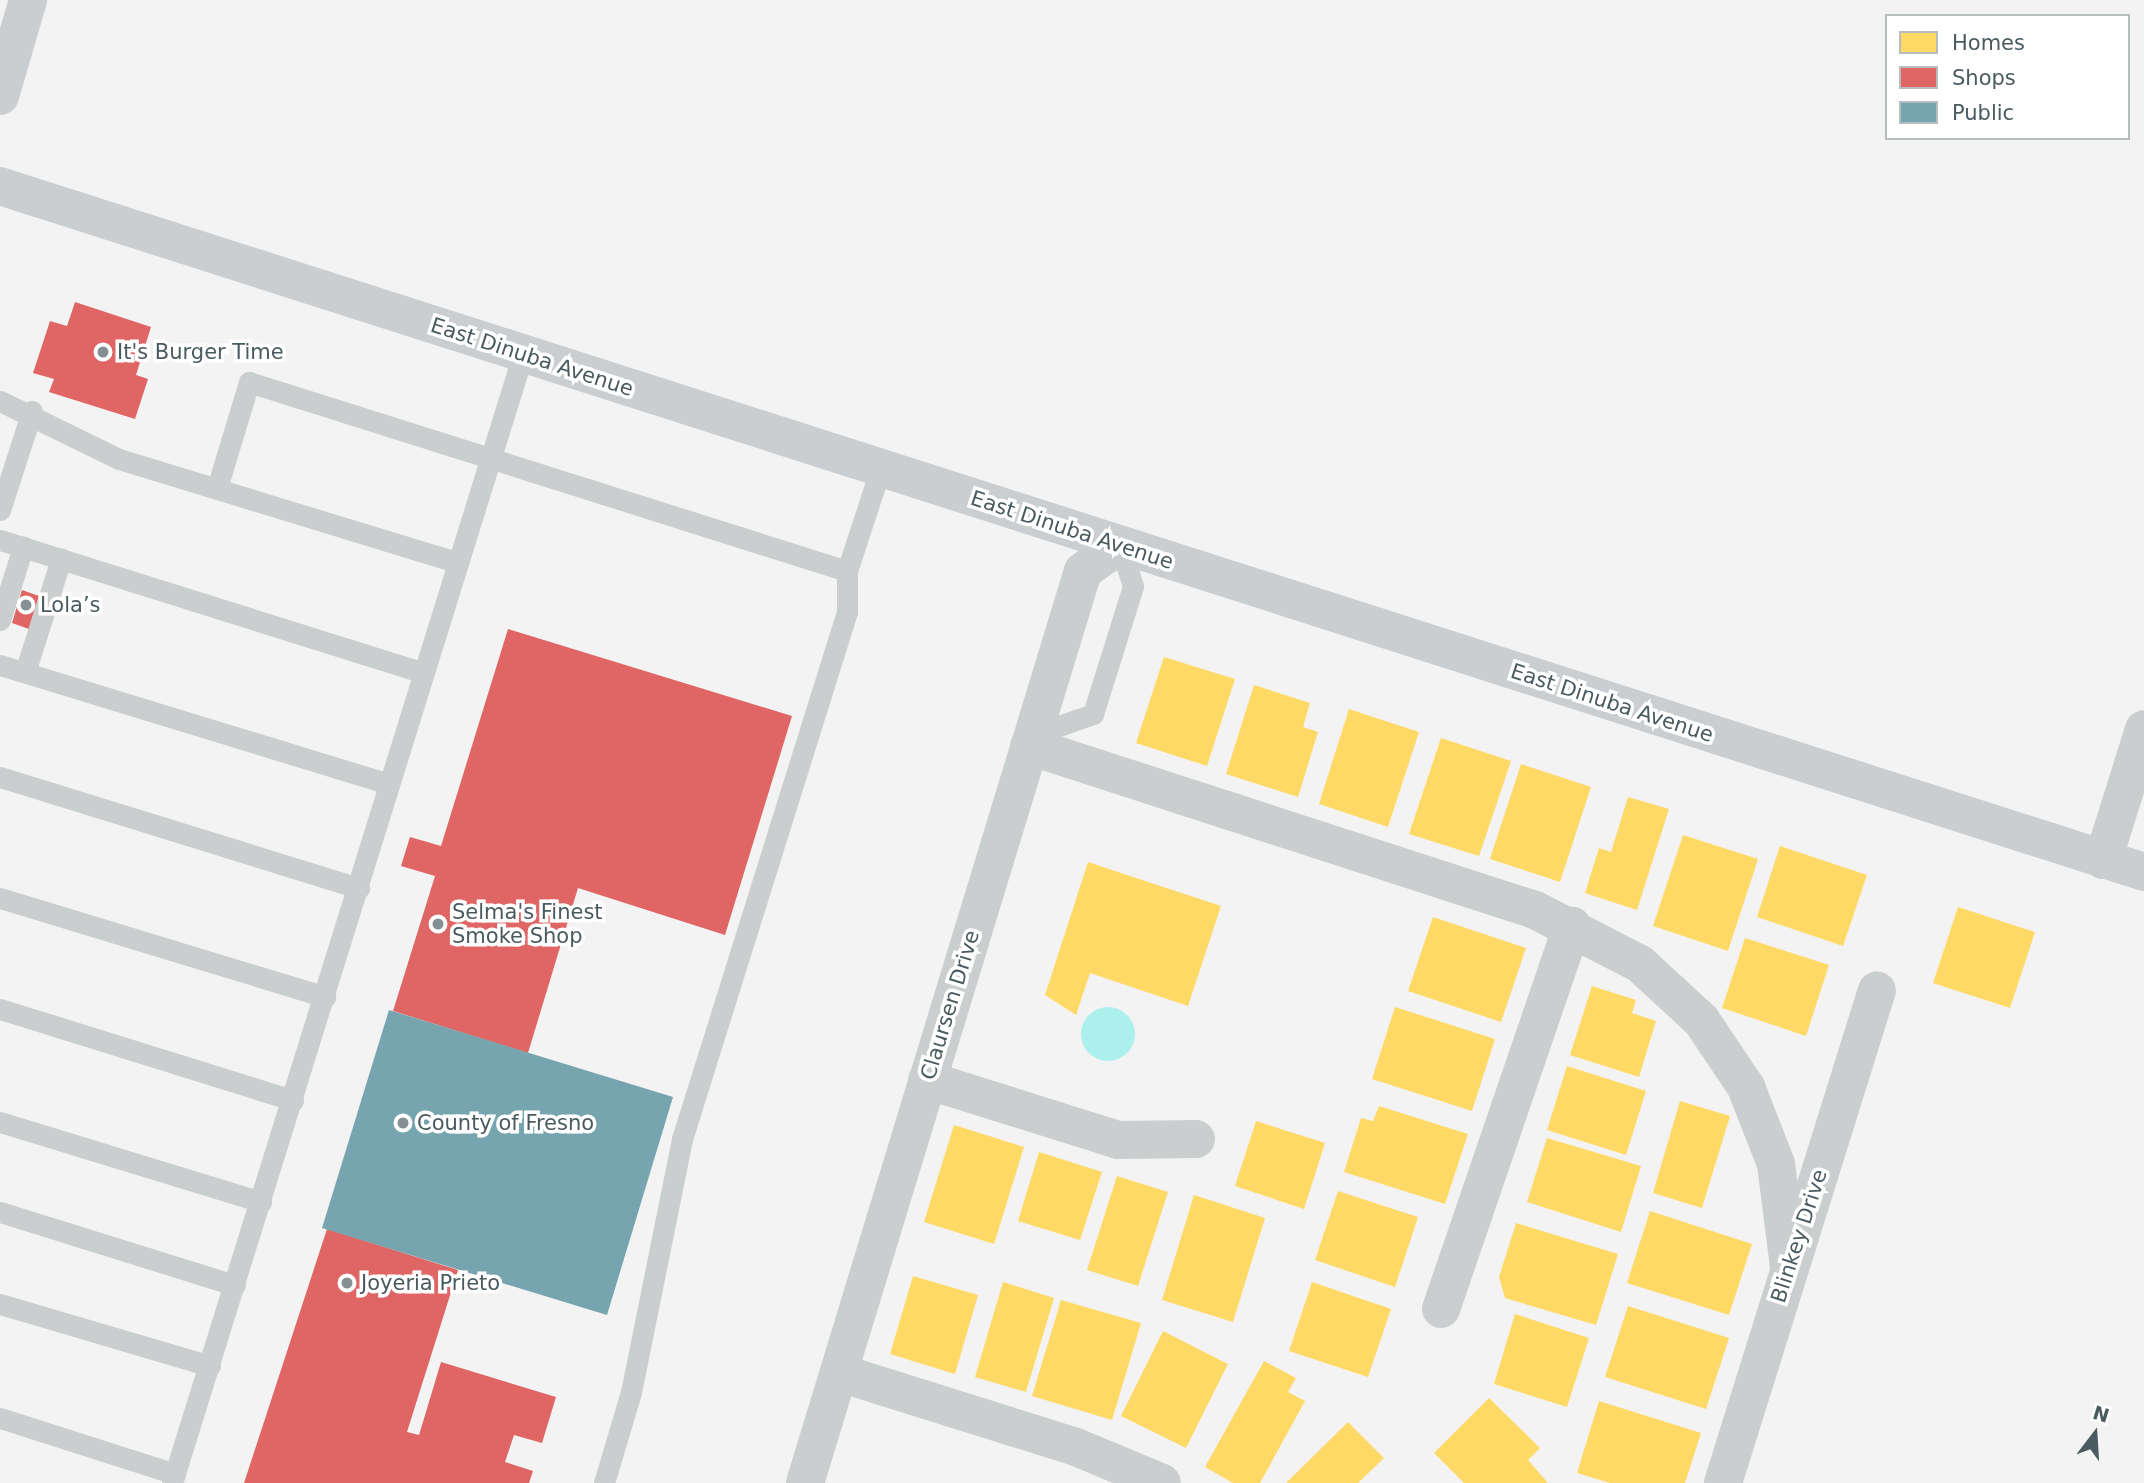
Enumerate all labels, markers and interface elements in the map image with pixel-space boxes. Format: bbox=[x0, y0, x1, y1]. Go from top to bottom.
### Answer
legend bbox=[1885, 14, 2130, 140]
text: Homes bbox=[1952, 31, 2025, 55]
text: Shops bbox=[1952, 66, 2016, 90]
text: Public bbox=[1952, 101, 2014, 125]
street label: East Dinuba Avenue bbox=[428, 312, 636, 402]
place label: It's Burger Time bbox=[117, 339, 284, 365]
marker: It's Burger Time bbox=[95, 344, 111, 360]
street label: East Dinuba Avenue bbox=[968, 485, 1176, 575]
place label: Lola’s bbox=[40, 592, 100, 618]
marker: Lola’s bbox=[18, 597, 34, 613]
street label: East Dinuba Avenue bbox=[1508, 658, 1716, 748]
place label: Selma's Finest Smoke Shop bbox=[452, 899, 603, 949]
marker: Selma's Finest Smoke Shop bbox=[430, 916, 446, 932]
street label: Claursen Drive bbox=[915, 927, 985, 1083]
place label: County of Fresno bbox=[417, 1110, 594, 1136]
marker: County of Fresno bbox=[395, 1115, 411, 1131]
street label: Blinkey Drive bbox=[1766, 1166, 1832, 1306]
place label: Joyeria Prieto bbox=[361, 1270, 500, 1296]
marker: Joyeria Prieto bbox=[339, 1275, 355, 1291]
north arrow bbox=[2060, 1399, 2130, 1469]
text: N bbox=[2090, 1401, 2112, 1427]

